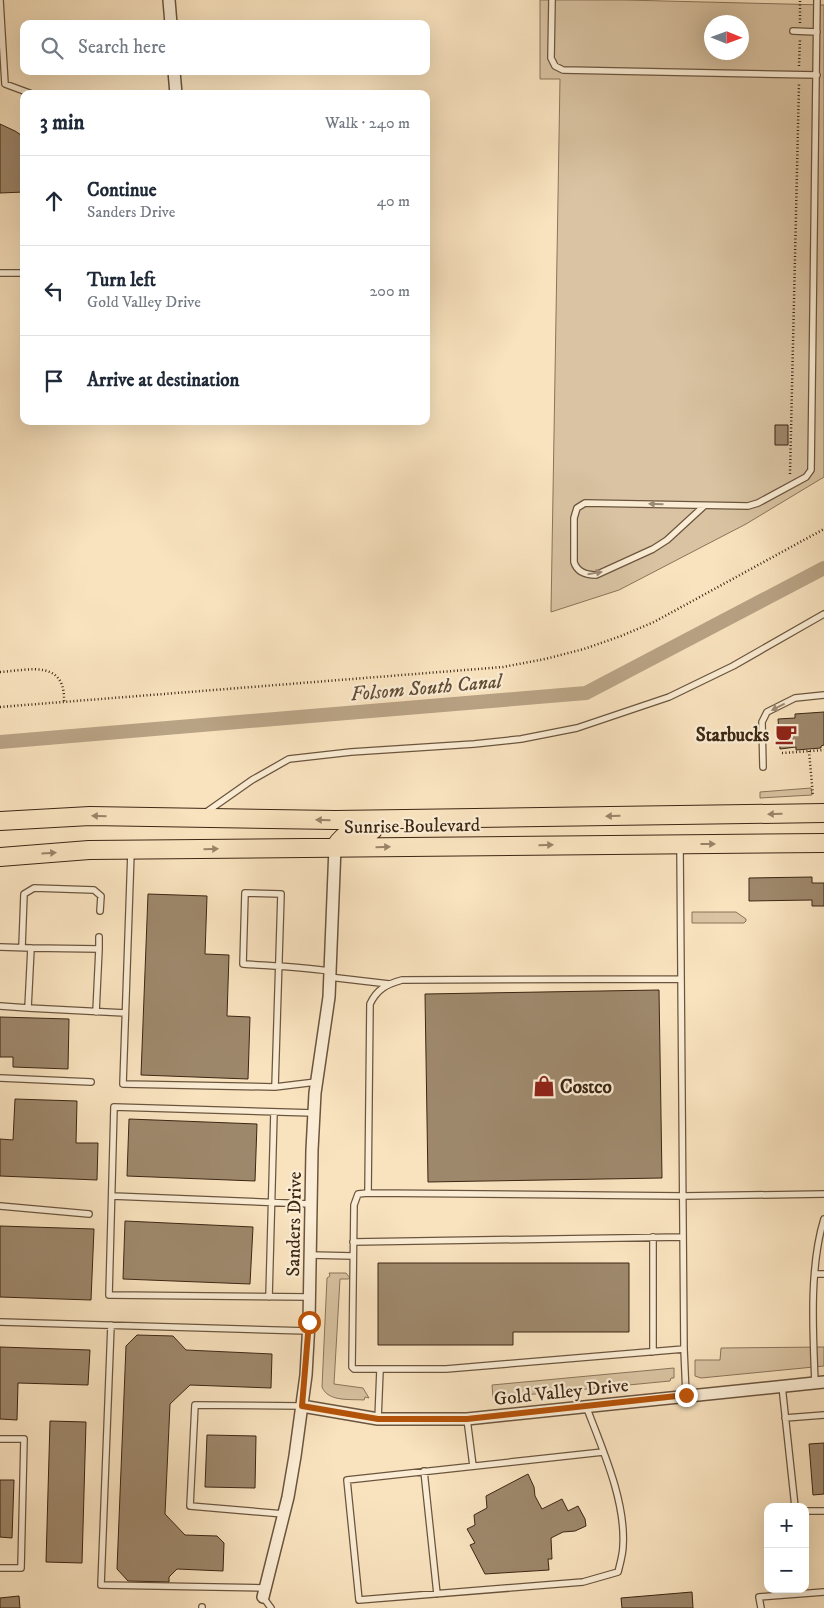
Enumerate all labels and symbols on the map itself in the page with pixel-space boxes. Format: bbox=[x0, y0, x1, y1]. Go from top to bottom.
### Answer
north arrow bbox=[704, 15, 749, 60]
one-way arrow bbox=[647, 500, 663, 508]
one-way arrow bbox=[588, 569, 604, 577]
water label: Folsom South Canal bbox=[349, 669, 505, 708]
one-way arrow bbox=[770, 703, 785, 711]
cafe icon: Starbucks bbox=[773, 721, 799, 747]
place label: Starbucks bbox=[696, 724, 770, 747]
one-way arrow bbox=[767, 810, 783, 818]
one-way arrow bbox=[91, 812, 107, 820]
one-way arrow bbox=[605, 812, 621, 820]
street label: Sunrise Boulevard bbox=[344, 814, 481, 839]
one-way arrow bbox=[315, 816, 331, 824]
one-way arrow bbox=[701, 840, 717, 848]
one-way arrow bbox=[538, 841, 554, 849]
one-way arrow bbox=[376, 843, 392, 851]
one-way arrow bbox=[203, 845, 219, 853]
one-way arrow bbox=[41, 849, 57, 857]
shop icon: Costco bbox=[531, 1073, 557, 1099]
place label: Costco bbox=[560, 1076, 612, 1099]
street label: Sanders Drive bbox=[282, 1171, 307, 1277]
route start bbox=[298, 1311, 321, 1334]
street label: Gold Valley Drive bbox=[493, 1374, 630, 1411]
route end bbox=[675, 1384, 698, 1407]

